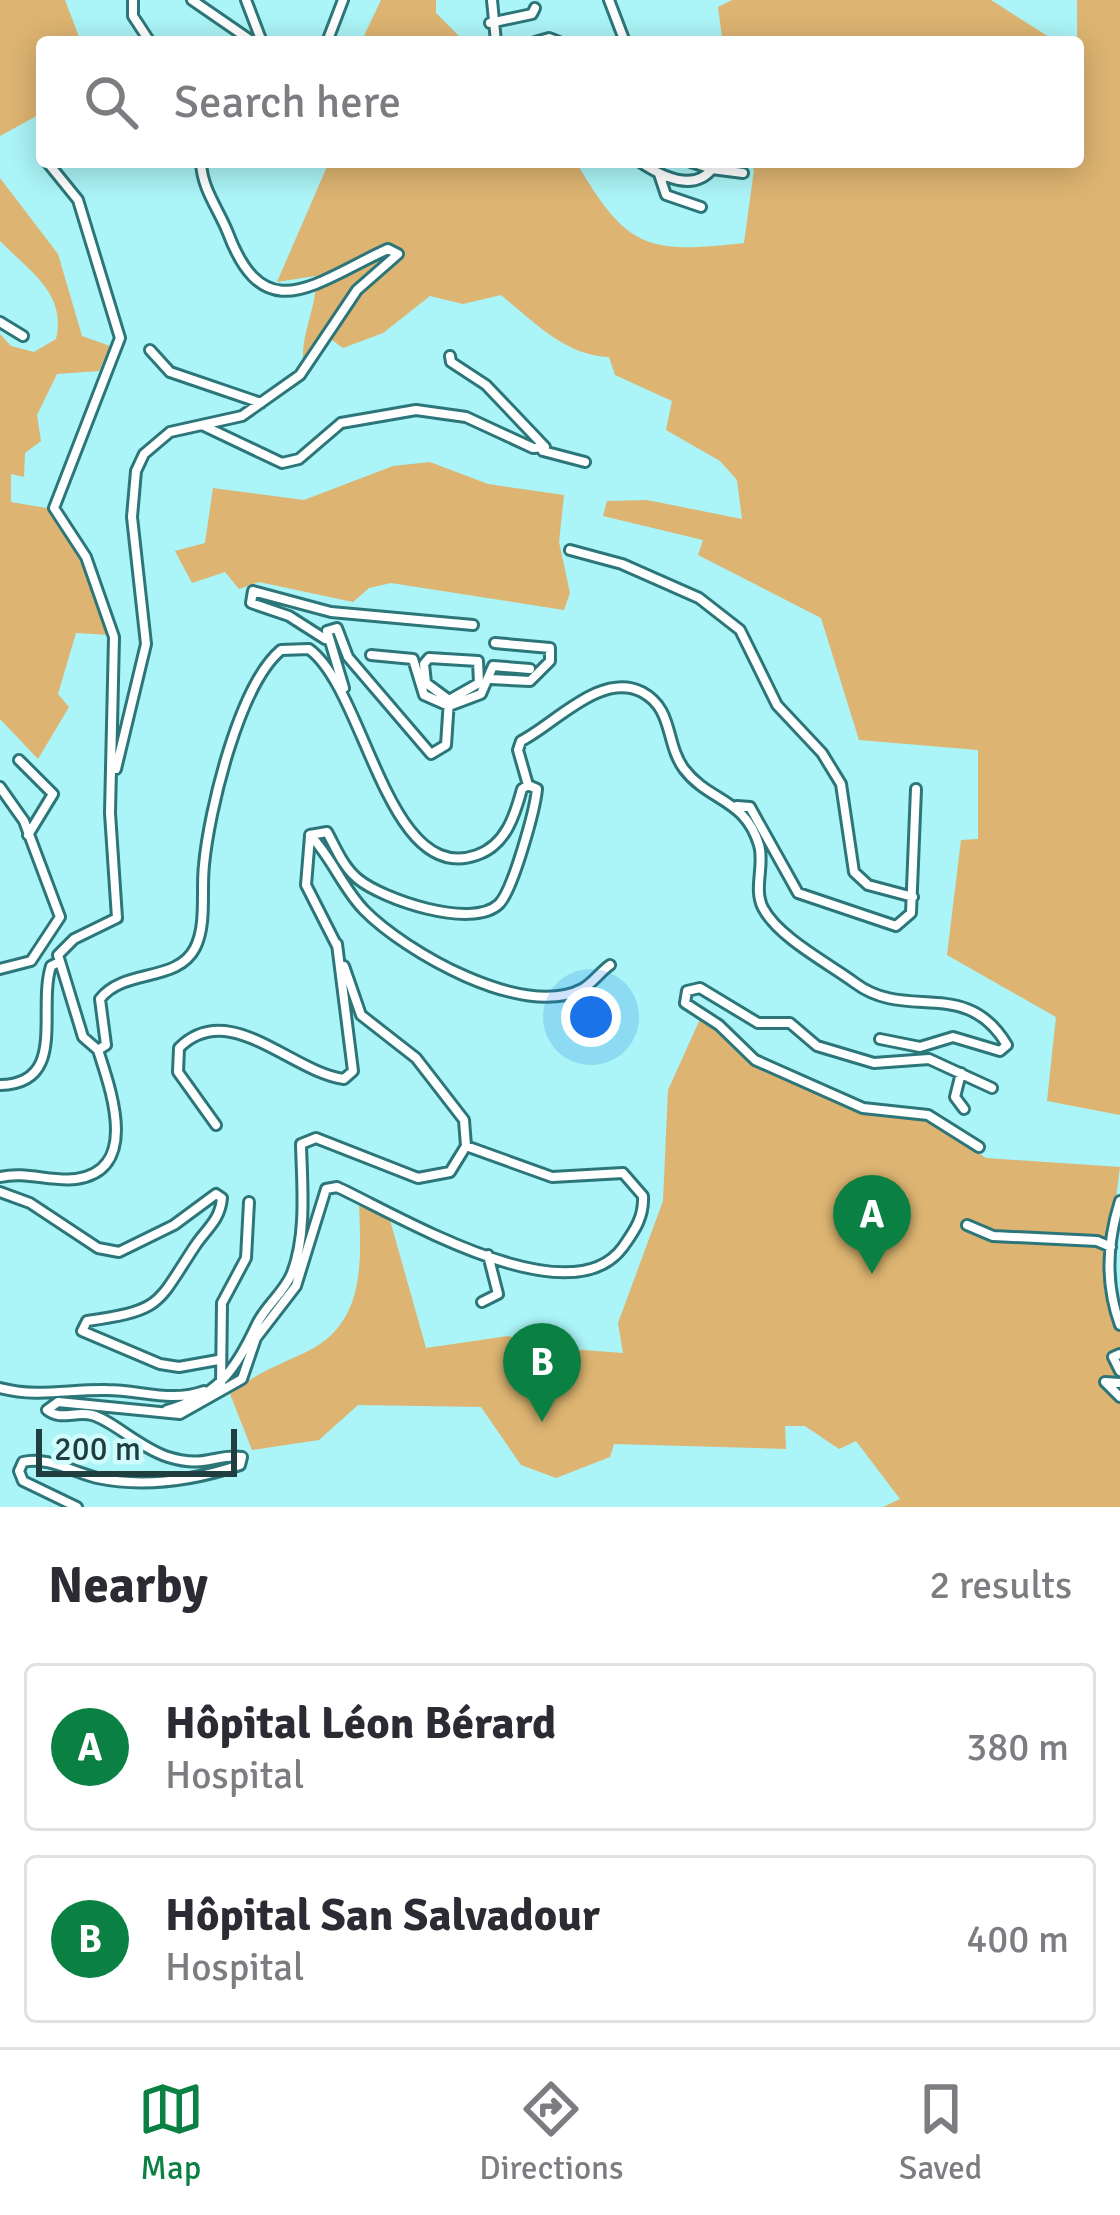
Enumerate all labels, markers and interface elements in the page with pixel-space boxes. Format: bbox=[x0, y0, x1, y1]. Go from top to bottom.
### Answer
search box bbox=[36, 36, 1084, 168]
icon: search bbox=[78, 69, 144, 135]
text: Search here bbox=[174, 75, 401, 130]
your location bbox=[561, 987, 621, 1047]
pin: A bbox=[833, 1175, 911, 1274]
pin: B bbox=[503, 1323, 581, 1422]
scale bar bbox=[36, 1423, 237, 1476]
text: 200 m bbox=[54, 1429, 141, 1470]
text: Nearby bbox=[48, 1554, 208, 1617]
text: 2 results bbox=[929, 1561, 1072, 1609]
text: Hôpital Léon Bérard bbox=[165, 1696, 556, 1751]
text: A bbox=[78, 1723, 102, 1771]
text: 380 m bbox=[966, 1723, 1069, 1771]
text: Hospital bbox=[165, 1751, 305, 1799]
text: Hôpital San Salvadour bbox=[165, 1888, 600, 1943]
text: B bbox=[78, 1915, 102, 1963]
text: 400 m bbox=[966, 1915, 1069, 1963]
text: Hospital bbox=[165, 1943, 305, 1991]
tab: Map bbox=[138, 2076, 204, 2189]
tab: Directions bbox=[479, 2076, 624, 2189]
tab: Saved bbox=[899, 2076, 982, 2189]

